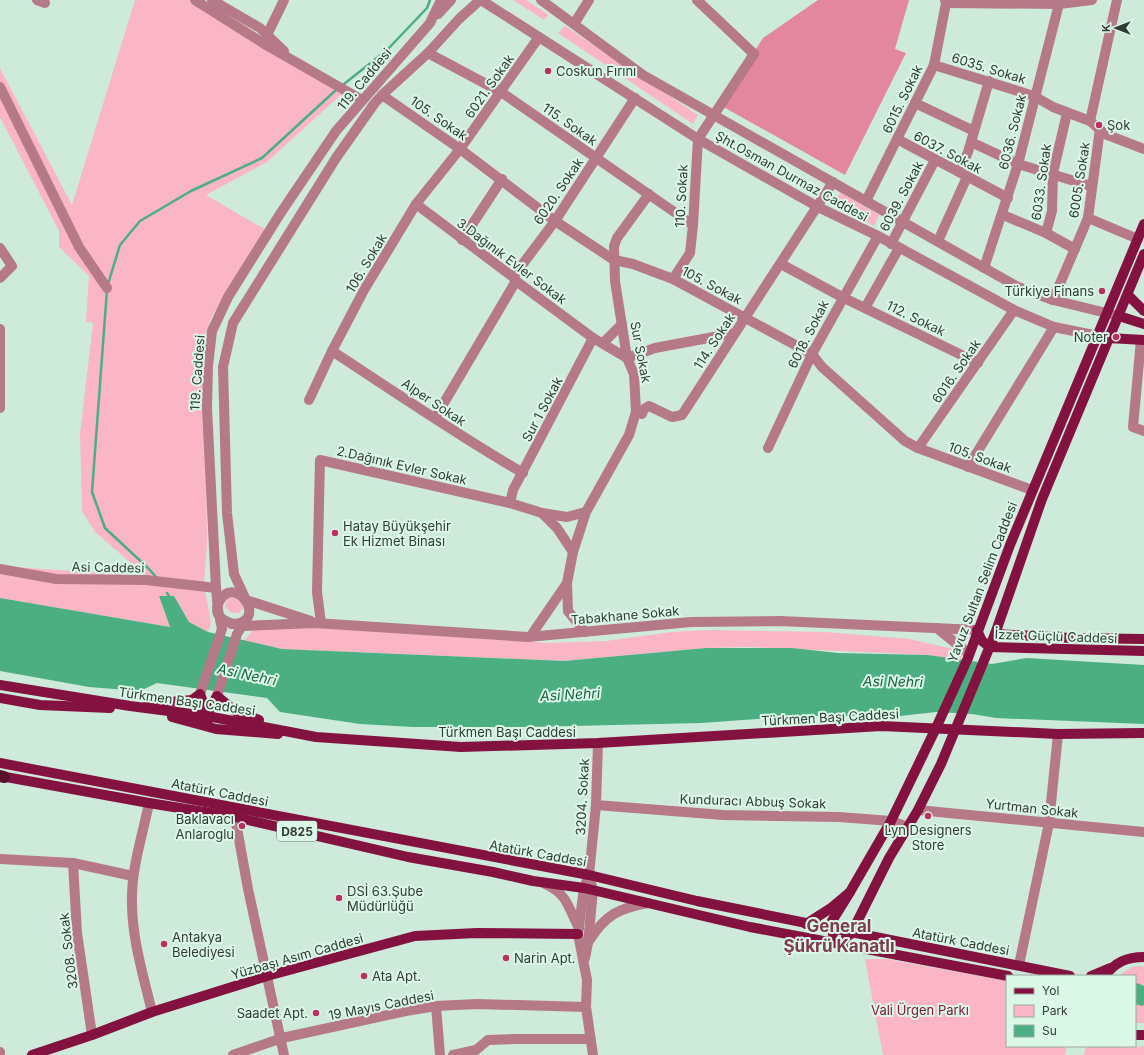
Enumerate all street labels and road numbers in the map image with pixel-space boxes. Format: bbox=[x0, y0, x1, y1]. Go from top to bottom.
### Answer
street label: 119. Caddesi bbox=[333, 45, 395, 113]
street label: 6035. Sokak bbox=[950, 49, 1028, 87]
street label: 6021. Sokak bbox=[461, 51, 517, 121]
street label: 6015. Sokak bbox=[879, 62, 925, 136]
street label: 105. Sokak bbox=[407, 92, 471, 144]
street label: 6036. Sokak bbox=[995, 93, 1029, 171]
street label: 115. Sokak bbox=[540, 99, 600, 149]
street label: Şht.Osman Durmaz Caddesi bbox=[713, 127, 871, 225]
street label: 6037. Sokak bbox=[911, 127, 985, 177]
street label: 6005. Sokak bbox=[1065, 141, 1093, 219]
street label: 6033. Sokak bbox=[1028, 143, 1054, 221]
street label: 6020. Sokak bbox=[530, 155, 586, 227]
street label: 6039. Sokak bbox=[876, 158, 926, 234]
street label: 110. Sokak bbox=[671, 164, 691, 228]
street label: 3.Dağınık Evler Sokak bbox=[454, 215, 570, 307]
street label: 106. Sokak bbox=[342, 230, 390, 296]
street label: 105. Sokak bbox=[679, 262, 745, 308]
street label: 6018. Sokak bbox=[784, 297, 832, 371]
street label: 112. Sokak bbox=[884, 297, 948, 339]
street label: 114. Sokak bbox=[690, 310, 738, 372]
street label: Sur Sokak bbox=[627, 320, 655, 384]
street label: 119. Caddesi bbox=[186, 335, 208, 411]
street label: 6016. Sokak bbox=[928, 336, 984, 406]
street label: Sur 1 Sokak bbox=[518, 374, 566, 444]
street label: Alper Sokak bbox=[399, 375, 469, 429]
street label: 105. Sokak bbox=[946, 438, 1014, 476]
street label: 2.Dağınık Evler Sokak bbox=[335, 442, 469, 488]
street label: Yavuz Sultan Selim Caddesi bbox=[944, 499, 1020, 665]
street label: Asi Caddesi bbox=[71, 558, 145, 576]
street label: Tabakhane Sokak bbox=[570, 602, 680, 628]
street label: İzzet Güçlü Caddesi bbox=[994, 626, 1118, 646]
street label: Türkmen Başı Caddesi bbox=[118, 683, 256, 719]
street label: Türkmen Başı Caddesi bbox=[761, 705, 899, 729]
street label: Türkmen Başı Caddesi bbox=[438, 724, 576, 740]
street label: 3204. Sokak bbox=[572, 758, 592, 836]
street label: Atatürk Caddesi bbox=[170, 775, 270, 809]
street label: Kunduracı Abbuş Sokak bbox=[679, 790, 827, 812]
street label: Yurtman Sokak bbox=[985, 795, 1079, 821]
road number: D825 bbox=[277, 821, 317, 841]
street label: Atatürk Caddesi bbox=[488, 837, 588, 869]
street label: 3208. Sokak bbox=[55, 912, 81, 990]
street label: Atatürk Caddesi bbox=[911, 924, 1011, 958]
street label: Yüzbaşı Asım Caddesi bbox=[229, 929, 365, 983]
street label: 19 Mayıs Caddesi bbox=[327, 987, 435, 1023]

